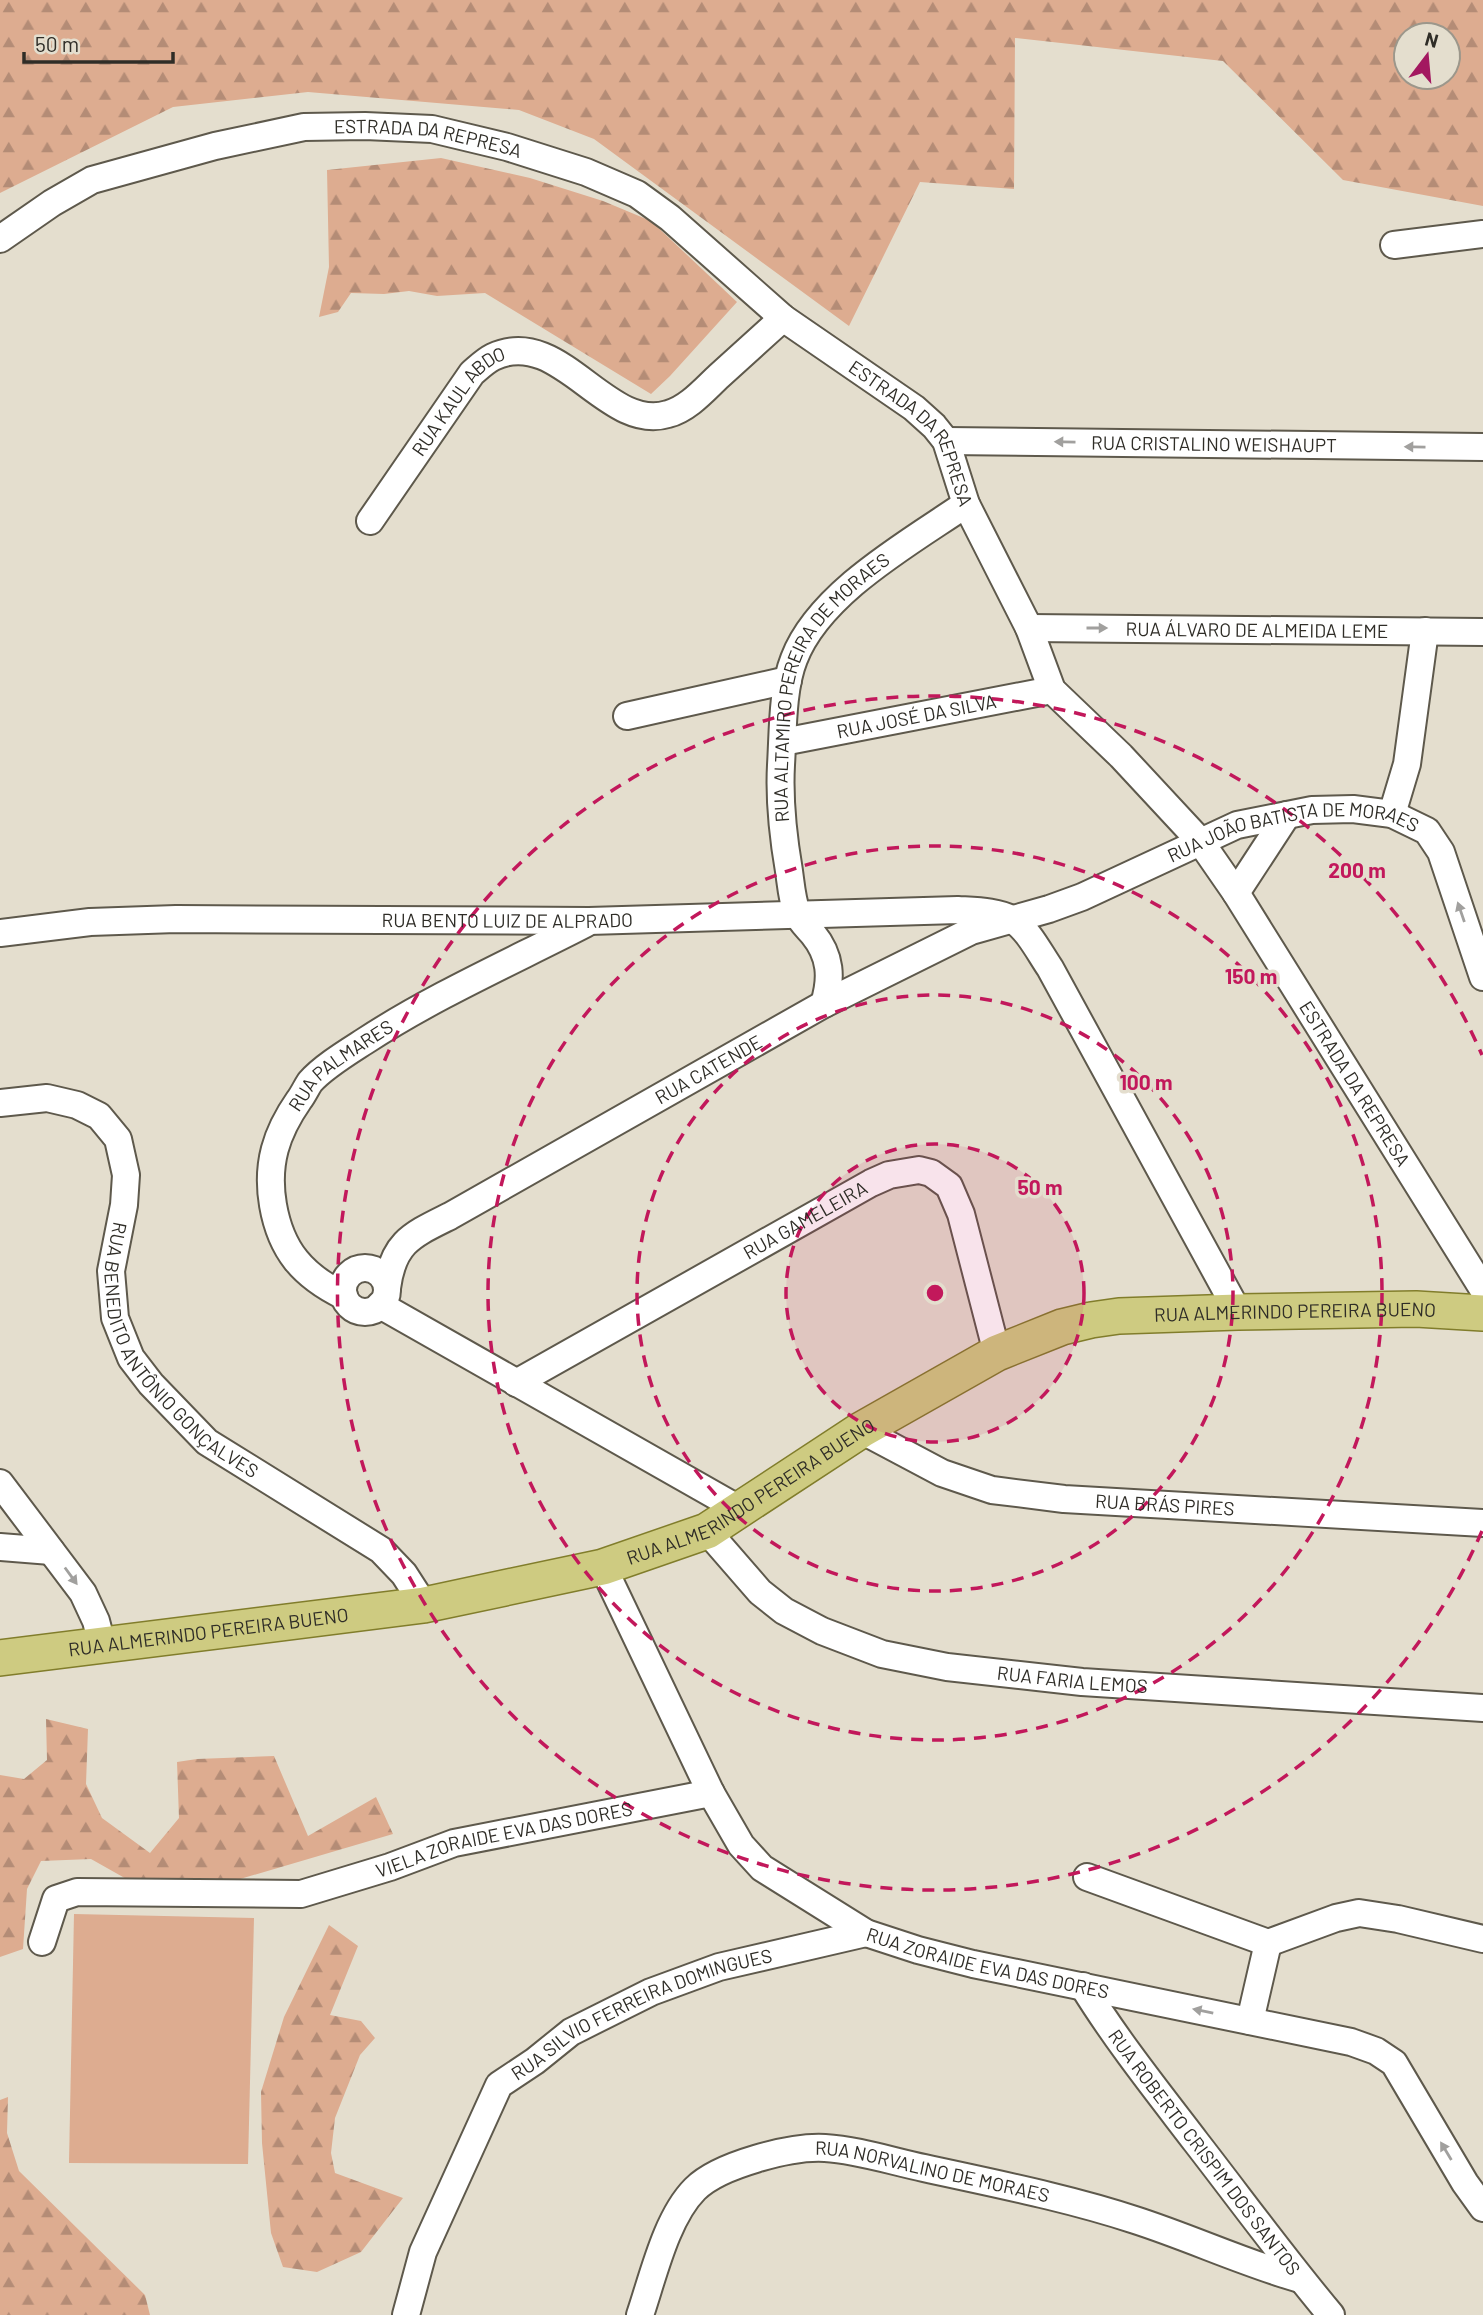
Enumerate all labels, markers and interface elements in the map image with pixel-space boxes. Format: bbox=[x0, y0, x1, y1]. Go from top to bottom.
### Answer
scale bar bbox=[24, 21, 173, 65]
north arrow bbox=[1392, 21, 1462, 91]
text: N bbox=[1423, 26, 1441, 52]
text: 50 m bbox=[35, 31, 79, 56]
street label: ESTRADA DA REPRESA bbox=[334, 114, 525, 162]
street label: RUA KAUL ABDO bbox=[406, 341, 508, 460]
street label: ESTRADA DA REPRESA bbox=[845, 355, 978, 509]
street label: RUA CRISTALINO WEISHAUPT bbox=[1091, 431, 1337, 456]
one-way arrow bbox=[1054, 436, 1076, 448]
one-way arrow bbox=[1404, 441, 1426, 452]
street label: RUA ALTAMIRO PEREIRA DE MORAES bbox=[768, 547, 893, 823]
street label: RUA ÁLVARO DE ALMEIDA LEME bbox=[1126, 617, 1388, 642]
one-way arrow bbox=[1087, 622, 1109, 634]
street label: RUA JOSÉ DA SILVA bbox=[835, 689, 998, 742]
street label: RUA JOÃO BATISTA DE MORAES bbox=[1164, 797, 1423, 867]
text: 200 m bbox=[1328, 857, 1386, 882]
one-way arrow bbox=[1455, 902, 1466, 923]
street label: RUA BENTO LUIZ DE ALPRADO bbox=[382, 908, 633, 932]
text: 150 m bbox=[1225, 963, 1277, 988]
street label: ESTRADA DA REPRESA bbox=[1295, 996, 1415, 1170]
street label: RUA PALMARES bbox=[283, 1014, 397, 1115]
street label: RUA CATENDE bbox=[651, 1030, 766, 1108]
text: 100 m bbox=[1119, 1069, 1173, 1094]
text: 50 m bbox=[1017, 1174, 1063, 1199]
street label: RUA GAMELEIRA bbox=[739, 1176, 871, 1264]
street label: RUA BENEDITO ANTÔNIO GONÇALVES bbox=[100, 1220, 263, 1482]
centre of rings bbox=[923, 1281, 947, 1305]
street label: RUA ALMERINDO PEREIRA BUENO bbox=[1154, 1297, 1437, 1326]
street label: RUA ALMERINDO PEREIRA BUENO bbox=[623, 1413, 878, 1569]
street label: RUA BRÁS PIRES bbox=[1094, 1489, 1235, 1520]
one-way arrow bbox=[64, 1567, 78, 1585]
street label: RUA ALMERINDO PEREIRA BUENO bbox=[67, 1603, 350, 1660]
street label: RUA FARIA LEMOS bbox=[996, 1661, 1149, 1697]
street label: VIELA ZORAIDE EVA DAS DORES bbox=[373, 1797, 634, 1882]
street label: RUA ZORAIDE EVA DAS DORES bbox=[864, 1922, 1111, 2003]
street label: RUA SILVIO FERREIRA DOMINGUES bbox=[507, 1943, 774, 2085]
one-way arrow bbox=[1192, 2006, 1214, 2017]
street label: RUA ROBERTO CRISPIM DOS SANTOS bbox=[1104, 2025, 1306, 2279]
street label: RUA NORVALINO DE MORAES bbox=[815, 2136, 1052, 2207]
one-way arrow bbox=[1439, 2141, 1452, 2160]

